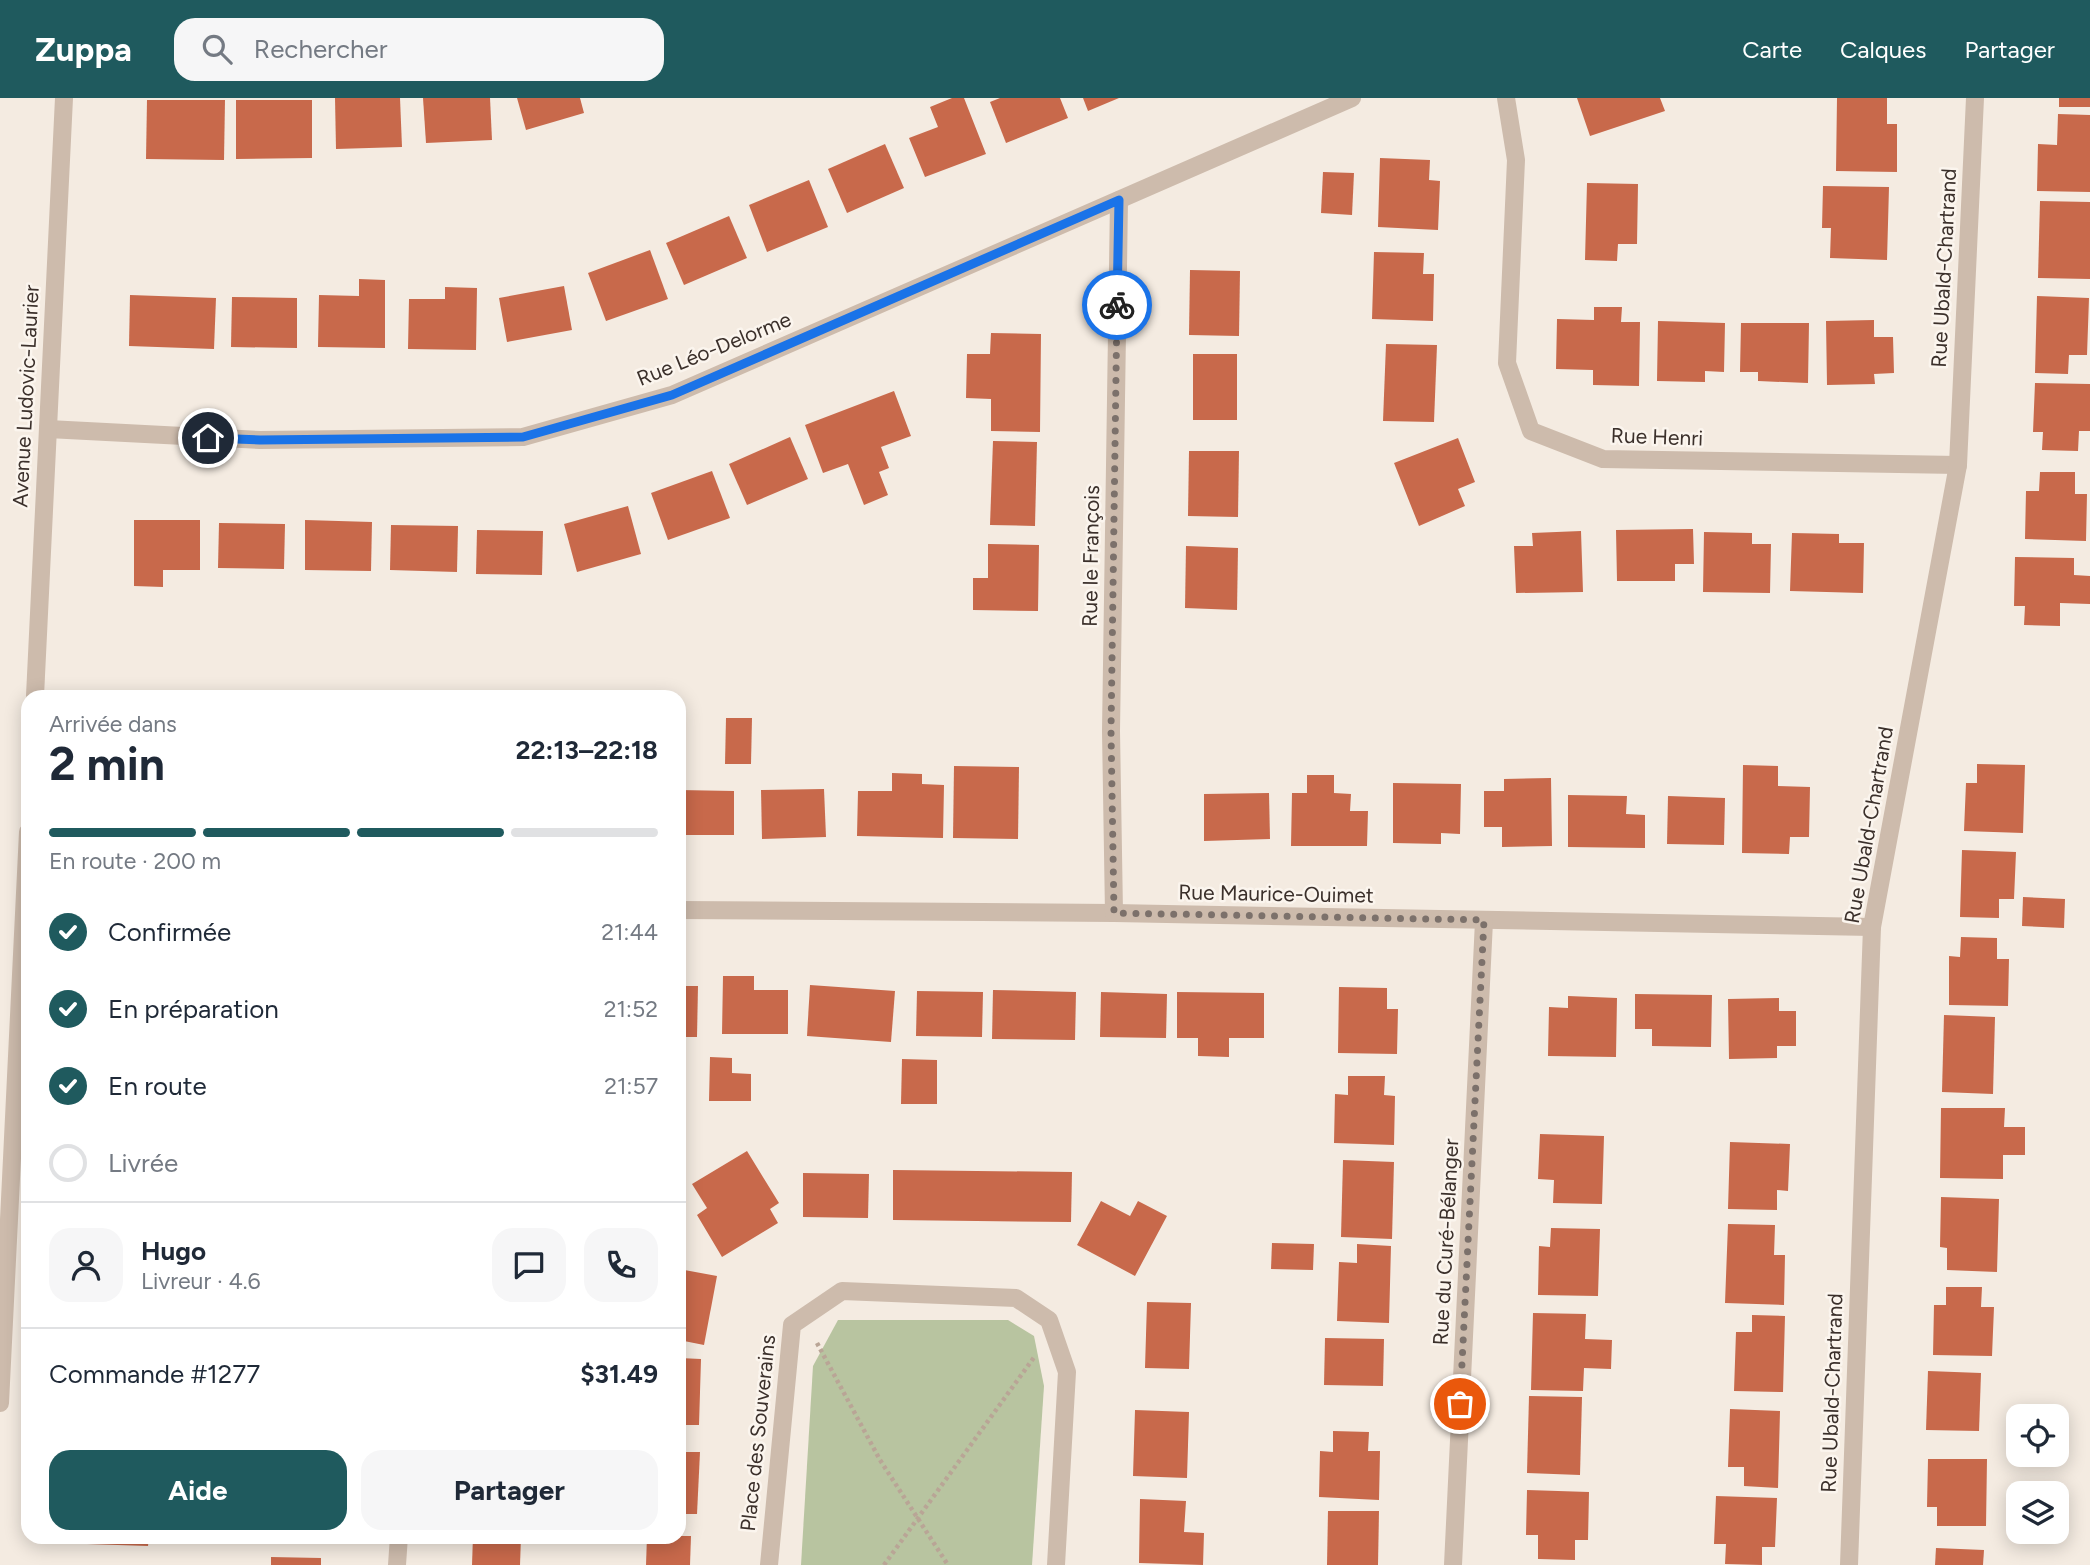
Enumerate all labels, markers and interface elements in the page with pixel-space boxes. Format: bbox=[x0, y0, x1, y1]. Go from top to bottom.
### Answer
search box bbox=[174, 18, 664, 81]
text: Zuppa bbox=[35, 30, 132, 69]
icon: search bbox=[198, 30, 236, 68]
text: Rechercher bbox=[254, 33, 387, 65]
text: Carte bbox=[1742, 35, 1802, 64]
text: Calques bbox=[1840, 35, 1926, 64]
text: Partager bbox=[1964, 35, 2055, 64]
street label: Rue Ubald-Chartrand bbox=[1926, 168, 1961, 368]
courier bbox=[1082, 270, 1152, 340]
street label: Avenue Ludovic-Laurier bbox=[7, 284, 44, 508]
icon: bike bbox=[1098, 286, 1136, 324]
street label: Rue Léo-Delorme bbox=[633, 306, 795, 391]
pin bbox=[178, 408, 238, 468]
icon: home bbox=[189, 419, 227, 457]
street label: Rue Henri bbox=[1610, 422, 1704, 451]
street label: Rue le François bbox=[1077, 485, 1104, 627]
text: Arrivée dans bbox=[49, 710, 177, 738]
street label: Rue Ubald-Chartrand bbox=[1839, 725, 1898, 925]
text: 22:13–22:18 bbox=[516, 734, 658, 766]
text: 2 min bbox=[49, 736, 165, 792]
text: En route · 200 m bbox=[49, 847, 221, 875]
street label: Rue Maurice-Ouimet bbox=[1178, 879, 1374, 908]
icon: check bbox=[49, 913, 87, 951]
text: Confirmée bbox=[108, 916, 231, 948]
text: 21:44 bbox=[601, 918, 658, 946]
icon: check bbox=[49, 990, 87, 1028]
text: En préparation bbox=[108, 993, 279, 1025]
text: 21:52 bbox=[604, 995, 658, 1023]
icon: check bbox=[49, 1067, 87, 1105]
text: En route bbox=[108, 1070, 207, 1102]
text: 21:57 bbox=[604, 1072, 658, 1100]
street label: Rue du Curé-Bélanger bbox=[1428, 1138, 1463, 1346]
text: Livrée bbox=[108, 1147, 178, 1179]
button: person bbox=[49, 1228, 123, 1302]
button: chat bbox=[492, 1228, 566, 1302]
button: phone bbox=[584, 1228, 658, 1302]
text: Hugo bbox=[141, 1235, 206, 1267]
text: Livreur · 4.6 bbox=[141, 1267, 261, 1295]
street label: Rue Ubald-Chartrand bbox=[1816, 1293, 1847, 1493]
street label: Place des Souverains bbox=[735, 1333, 780, 1532]
text: Commande #1277 bbox=[49, 1358, 260, 1390]
text: $31.49 bbox=[580, 1358, 658, 1390]
pin bbox=[1430, 1374, 1490, 1434]
icon: bag bbox=[1441, 1385, 1479, 1423]
map controls bbox=[2006, 1404, 2069, 1544]
button: locate bbox=[2006, 1404, 2069, 1467]
button: Aide bbox=[49, 1450, 347, 1530]
button: Partager bbox=[361, 1450, 658, 1530]
button: layers bbox=[2006, 1481, 2069, 1544]

